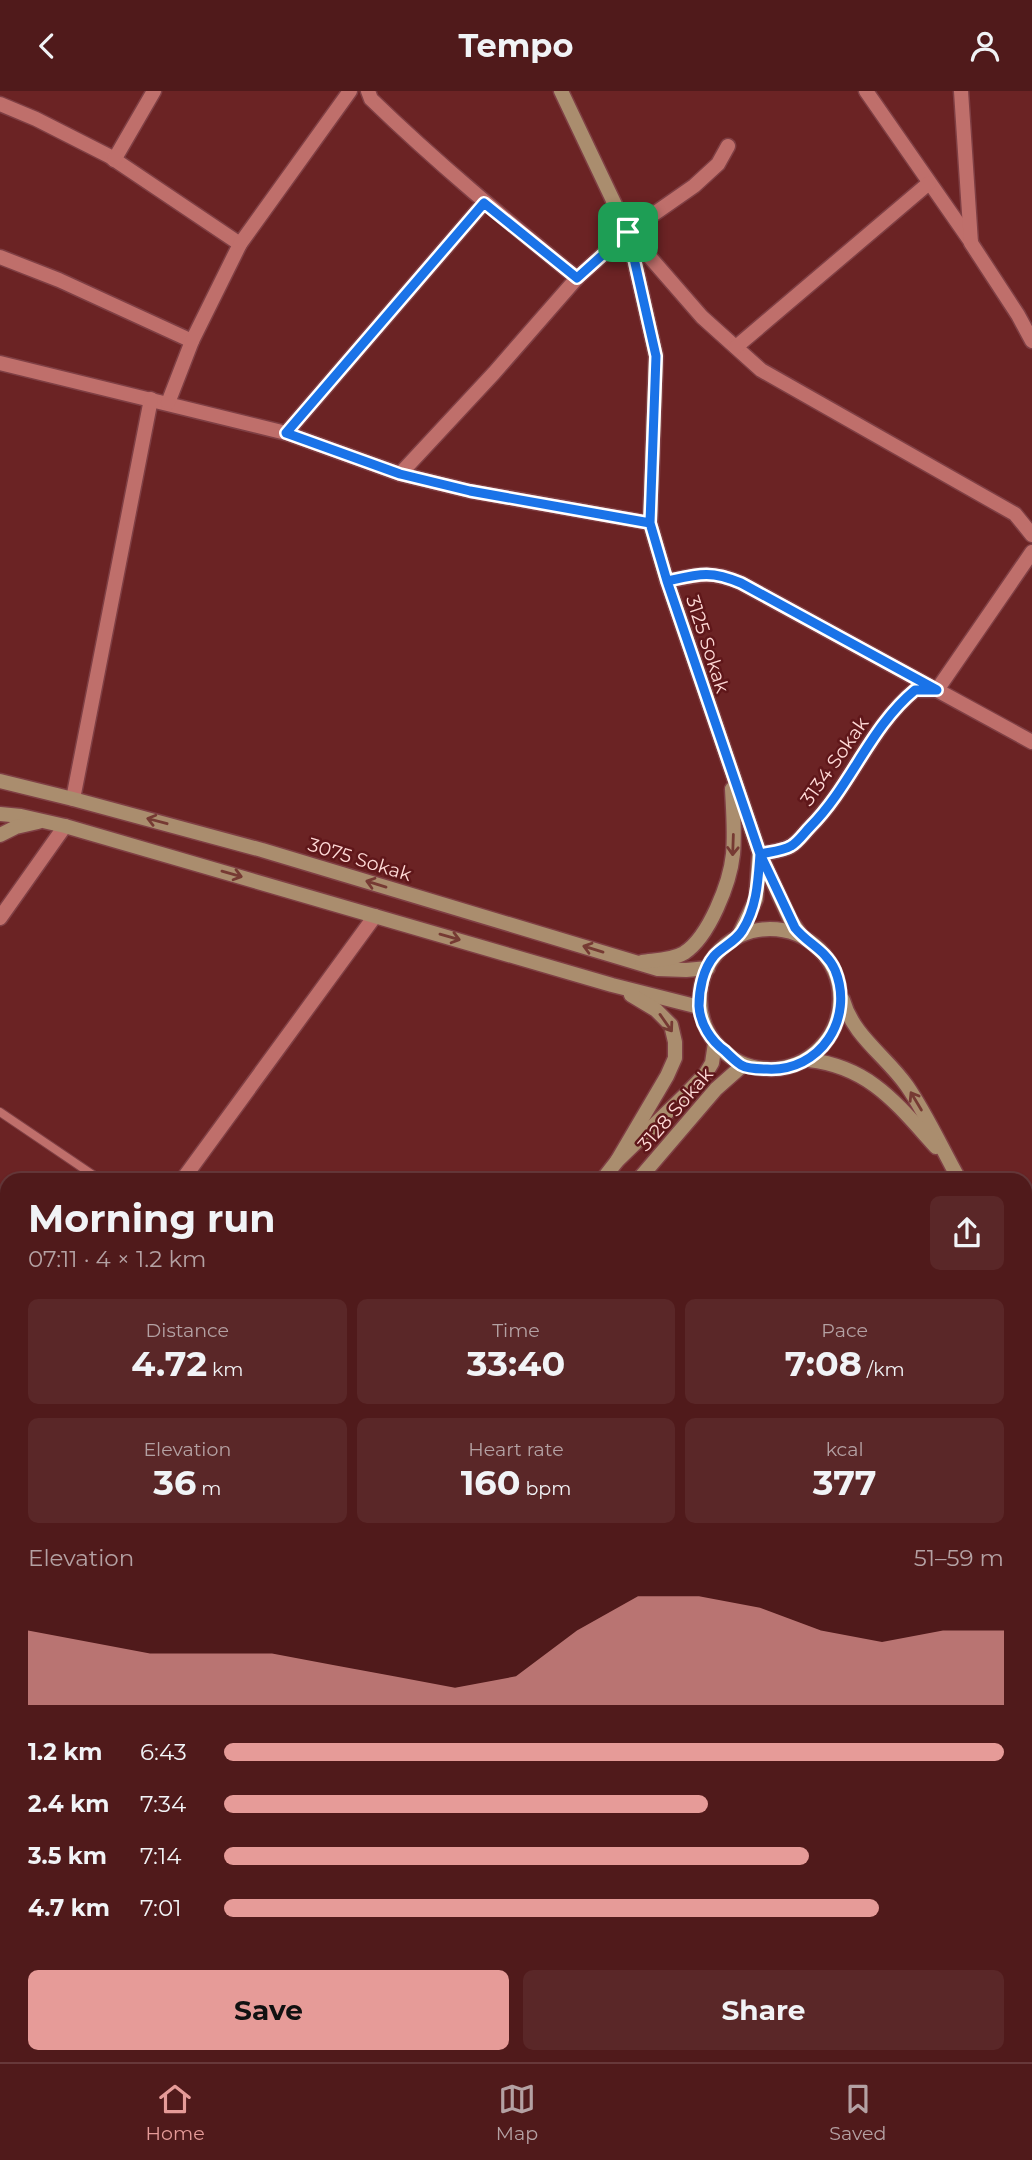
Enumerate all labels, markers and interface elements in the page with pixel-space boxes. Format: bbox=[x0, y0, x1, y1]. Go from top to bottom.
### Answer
text: Tempo bbox=[459, 26, 573, 65]
icon: back bbox=[28, 27, 66, 65]
icon: person bbox=[966, 27, 1004, 65]
pin bbox=[598, 202, 658, 262]
icon: arrive bbox=[609, 213, 647, 251]
street label: 3125 Sokak bbox=[681, 592, 734, 697]
street label: 3134 Sokak bbox=[795, 712, 874, 810]
one-way arrow bbox=[146, 814, 169, 827]
street label: 3075 Sokak bbox=[305, 833, 415, 886]
one-way arrow bbox=[726, 833, 739, 856]
one-way arrow bbox=[220, 869, 242, 882]
one-way arrow bbox=[365, 876, 387, 889]
one-way arrow bbox=[439, 932, 461, 945]
one-way arrow bbox=[583, 941, 605, 954]
one-way arrow bbox=[658, 1014, 673, 1033]
street label: 3128 Sokak bbox=[633, 1063, 718, 1156]
one-way arrow bbox=[909, 1091, 923, 1111]
text: Morning run bbox=[28, 1195, 276, 1242]
button: share bbox=[930, 1196, 1004, 1270]
text: 07:11 · 4 × 1.2 km bbox=[28, 1245, 206, 1273]
text: Distance bbox=[146, 1319, 229, 1342]
text: Time bbox=[492, 1319, 540, 1342]
text: Pace bbox=[821, 1319, 868, 1342]
text: 4.72 bbox=[131, 1342, 207, 1385]
text: 33:40 bbox=[467, 1342, 565, 1385]
text: 7:08 bbox=[785, 1342, 862, 1385]
text: km bbox=[207, 1358, 243, 1381]
text: /km bbox=[862, 1358, 905, 1381]
text: Elevation bbox=[143, 1438, 231, 1461]
text: Heart rate bbox=[468, 1438, 564, 1461]
text: kcal bbox=[826, 1438, 864, 1461]
text: 36 bbox=[153, 1461, 196, 1504]
text: 160 bbox=[461, 1461, 520, 1504]
text: 377 bbox=[813, 1461, 877, 1504]
text: m bbox=[196, 1477, 221, 1500]
text: bpm bbox=[520, 1477, 571, 1500]
text: Elevation bbox=[28, 1544, 134, 1572]
text: 51–59 m bbox=[914, 1544, 1004, 1572]
text: 1.2 km bbox=[28, 1738, 102, 1766]
text: 6:43 bbox=[140, 1738, 187, 1766]
text: 2.4 km bbox=[28, 1790, 109, 1818]
text: 7:34 bbox=[140, 1790, 186, 1818]
text: 3.5 km bbox=[28, 1842, 107, 1870]
text: 7:14 bbox=[140, 1842, 181, 1870]
text: 4.7 km bbox=[28, 1894, 110, 1922]
text: 7:01 bbox=[140, 1894, 182, 1922]
button: Save bbox=[28, 1970, 509, 2050]
button: Share bbox=[523, 1970, 1004, 2050]
tab: Home bbox=[146, 2080, 205, 2145]
tab: Map bbox=[496, 2080, 538, 2145]
tab: Saved bbox=[829, 2080, 886, 2145]

